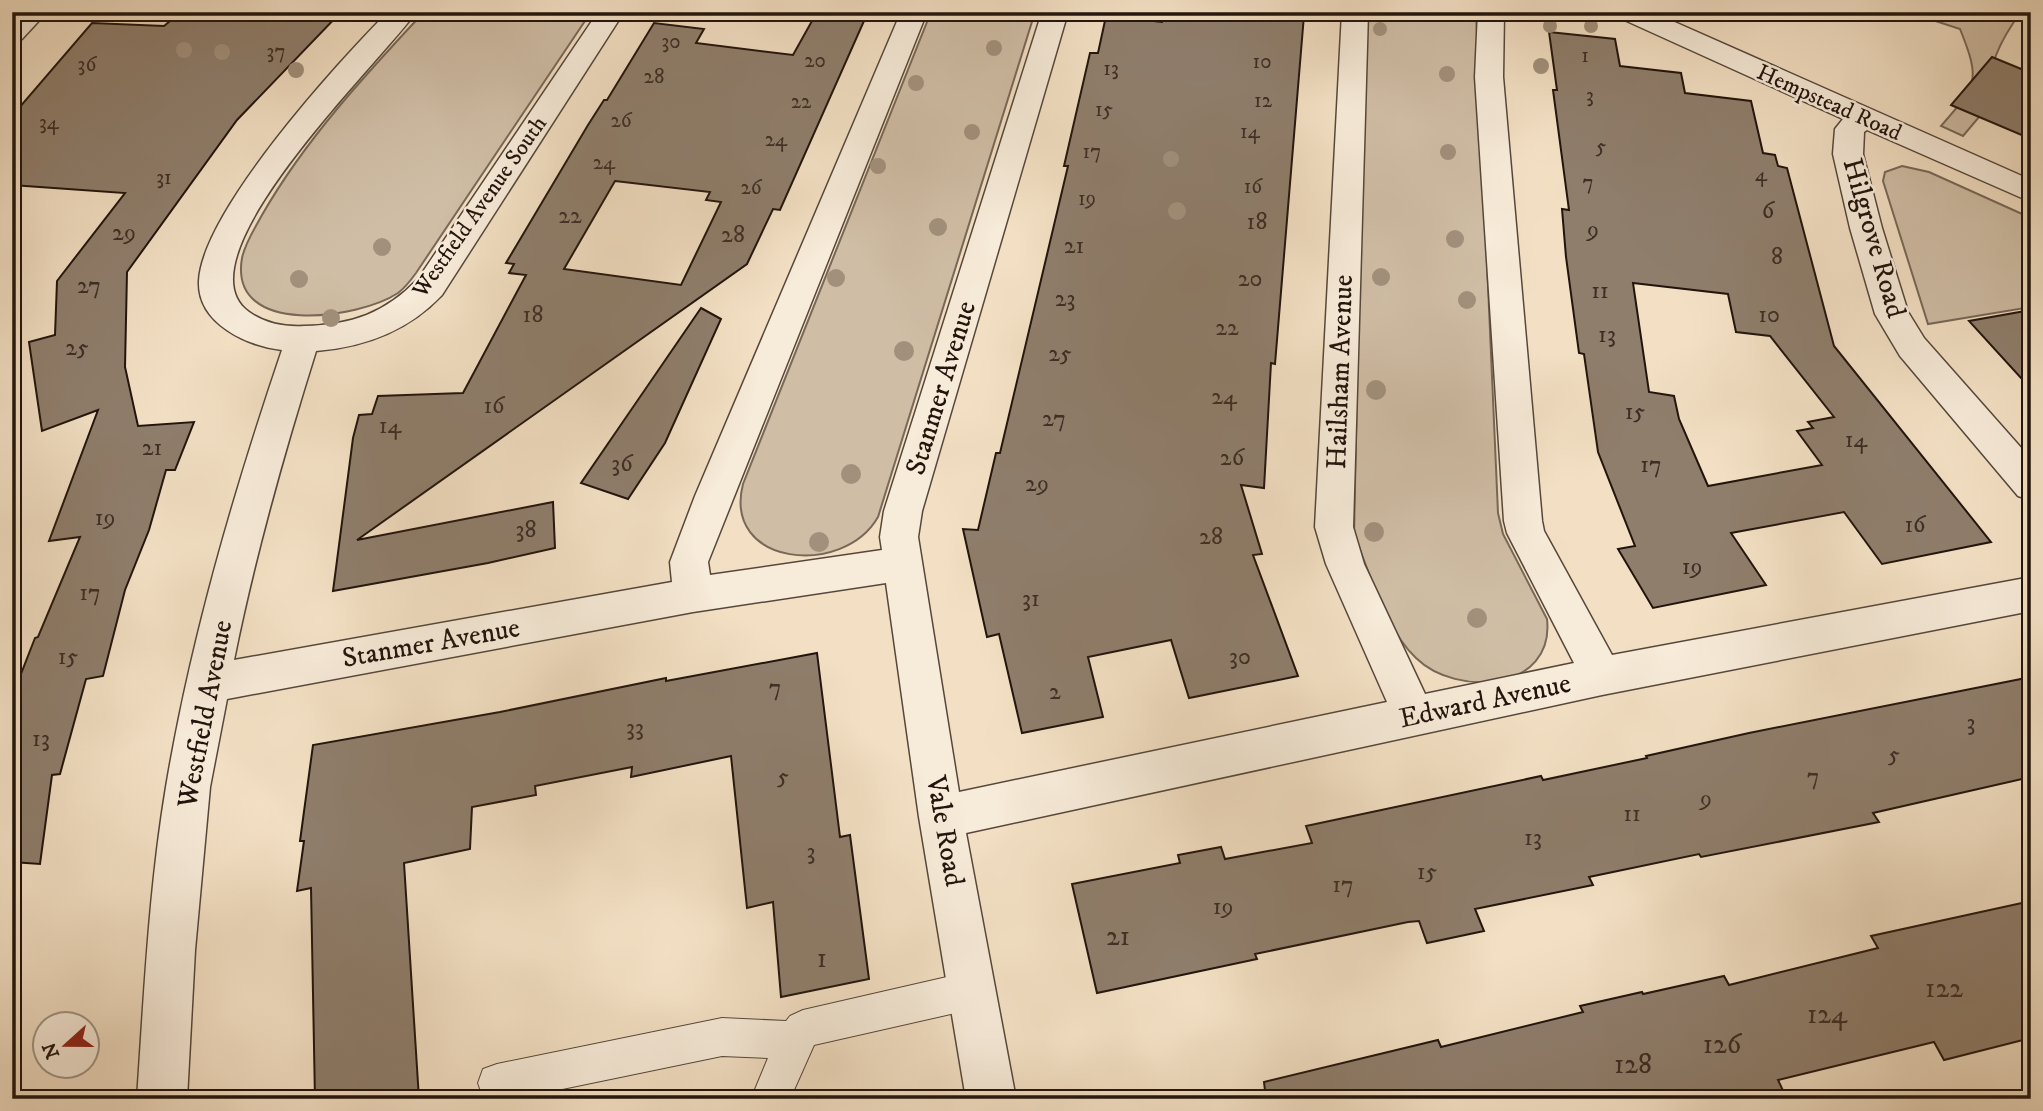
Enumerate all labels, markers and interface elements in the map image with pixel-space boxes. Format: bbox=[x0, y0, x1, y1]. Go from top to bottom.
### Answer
house number: 30 bbox=[661, 29, 681, 55]
house number: 37 bbox=[267, 39, 285, 65]
house number: 1 bbox=[1581, 43, 1589, 69]
house number: 20 bbox=[804, 48, 826, 74]
house number: 10 bbox=[1253, 49, 1271, 75]
house number: 36 bbox=[78, 52, 97, 78]
house number: 13 bbox=[1103, 56, 1119, 82]
street label: Hempstead Road bbox=[1752, 58, 1906, 148]
house number: 28 bbox=[644, 64, 664, 90]
house number: 3 bbox=[1586, 83, 1594, 109]
house number: 12 bbox=[1254, 88, 1273, 114]
house number: 22 bbox=[791, 89, 812, 115]
house number: 15 bbox=[1095, 97, 1113, 123]
house number: 26 bbox=[610, 108, 633, 134]
house number: 34 bbox=[39, 110, 60, 136]
street label: Westfield Avenue South bbox=[406, 110, 554, 304]
house number: 14 bbox=[1240, 119, 1261, 145]
house number: 24 bbox=[765, 127, 788, 153]
house number: 5 bbox=[1596, 134, 1606, 160]
house number: 17 bbox=[1083, 139, 1101, 165]
house number: 24 bbox=[593, 150, 616, 176]
street label: Hilgrove Road bbox=[1834, 154, 1914, 322]
house number: 4 bbox=[1755, 162, 1768, 188]
house number: 31 bbox=[156, 165, 172, 191]
house number: 7 bbox=[1582, 170, 1594, 196]
house number: 16 bbox=[1244, 174, 1263, 200]
house number: 26 bbox=[740, 175, 763, 201]
house number: 19 bbox=[1078, 186, 1096, 212]
house number: 6 bbox=[1762, 196, 1776, 226]
house number: 22 bbox=[558, 201, 582, 231]
house number: 18 bbox=[1247, 207, 1267, 237]
house number: 9 bbox=[1586, 215, 1599, 245]
house number: 29 bbox=[112, 218, 136, 248]
house number: 28 bbox=[721, 220, 745, 250]
house number: 21 bbox=[1064, 231, 1084, 261]
house number: 8 bbox=[1771, 242, 1783, 272]
house number: 20 bbox=[1238, 264, 1262, 294]
house number: 27 bbox=[77, 271, 101, 301]
street label: Hailsham Avenue bbox=[1319, 274, 1361, 470]
house number: 11 bbox=[1591, 276, 1609, 306]
house number: 23 bbox=[1055, 284, 1075, 314]
street label: Stanmer Avenue bbox=[898, 297, 984, 479]
house number: 18 bbox=[523, 300, 543, 330]
house number: 10 bbox=[1758, 300, 1780, 330]
house number: 22 bbox=[1215, 313, 1239, 343]
house number: 13 bbox=[1598, 320, 1616, 350]
house number: 25 bbox=[65, 333, 89, 363]
house number: 25 bbox=[1048, 339, 1072, 369]
house number: 24 bbox=[1211, 382, 1238, 412]
house number: 16 bbox=[483, 391, 506, 421]
house number: 15 bbox=[1625, 397, 1645, 427]
house number: 27 bbox=[1042, 404, 1066, 434]
house number: 14 bbox=[379, 411, 402, 441]
house number: 14 bbox=[1845, 425, 1868, 455]
house number: 21 bbox=[142, 433, 162, 463]
house number: 26 bbox=[1220, 443, 1246, 473]
house number: 36 bbox=[611, 449, 634, 479]
house number: 17 bbox=[1640, 450, 1662, 480]
house number: 29 bbox=[1025, 469, 1049, 499]
house number: 19 bbox=[95, 503, 115, 533]
house number: 16 bbox=[1904, 510, 1927, 540]
house number: 38 bbox=[516, 515, 536, 545]
house number: 28 bbox=[1199, 522, 1223, 552]
house number: 19 bbox=[1682, 552, 1702, 582]
house number: 17 bbox=[79, 578, 101, 608]
house number: 31 bbox=[1022, 584, 1040, 614]
street label: Stanmer Avenue bbox=[339, 610, 523, 676]
street label: Westfield Avenue bbox=[169, 617, 240, 812]
house number: 15 bbox=[58, 642, 78, 672]
house number: 30 bbox=[1229, 642, 1251, 672]
street label: Edward Avenue bbox=[1396, 666, 1574, 736]
house number: 7 bbox=[769, 673, 781, 703]
house number: 2 bbox=[1049, 677, 1061, 707]
house number: 3 bbox=[1967, 708, 1975, 738]
house number: 33 bbox=[626, 713, 644, 743]
house number: 13 bbox=[32, 724, 50, 754]
house number: 5 bbox=[1888, 740, 1900, 770]
house number: 5 bbox=[777, 762, 789, 792]
house number: 7 bbox=[1807, 762, 1819, 792]
street label: Vale Road bbox=[918, 772, 972, 889]
house number: 9 bbox=[1699, 784, 1712, 814]
house number: 11 bbox=[1623, 799, 1641, 829]
house number: 13 bbox=[1524, 823, 1542, 853]
house number: 3 bbox=[807, 837, 815, 867]
house number: 15 bbox=[1417, 857, 1437, 887]
house number: 17 bbox=[1332, 870, 1354, 900]
house number: 19 bbox=[1213, 892, 1233, 922]
house number: 21 bbox=[1106, 919, 1130, 954]
house number: 1 bbox=[817, 941, 827, 976]
house number: 122 bbox=[1925, 971, 1963, 1006]
house number: 124 bbox=[1807, 997, 1848, 1032]
north arrow bbox=[32, 1010, 102, 1080]
house number: 126 bbox=[1703, 1027, 1743, 1062]
text: N bbox=[38, 1039, 65, 1062]
house number: 128 bbox=[1614, 1047, 1652, 1082]

